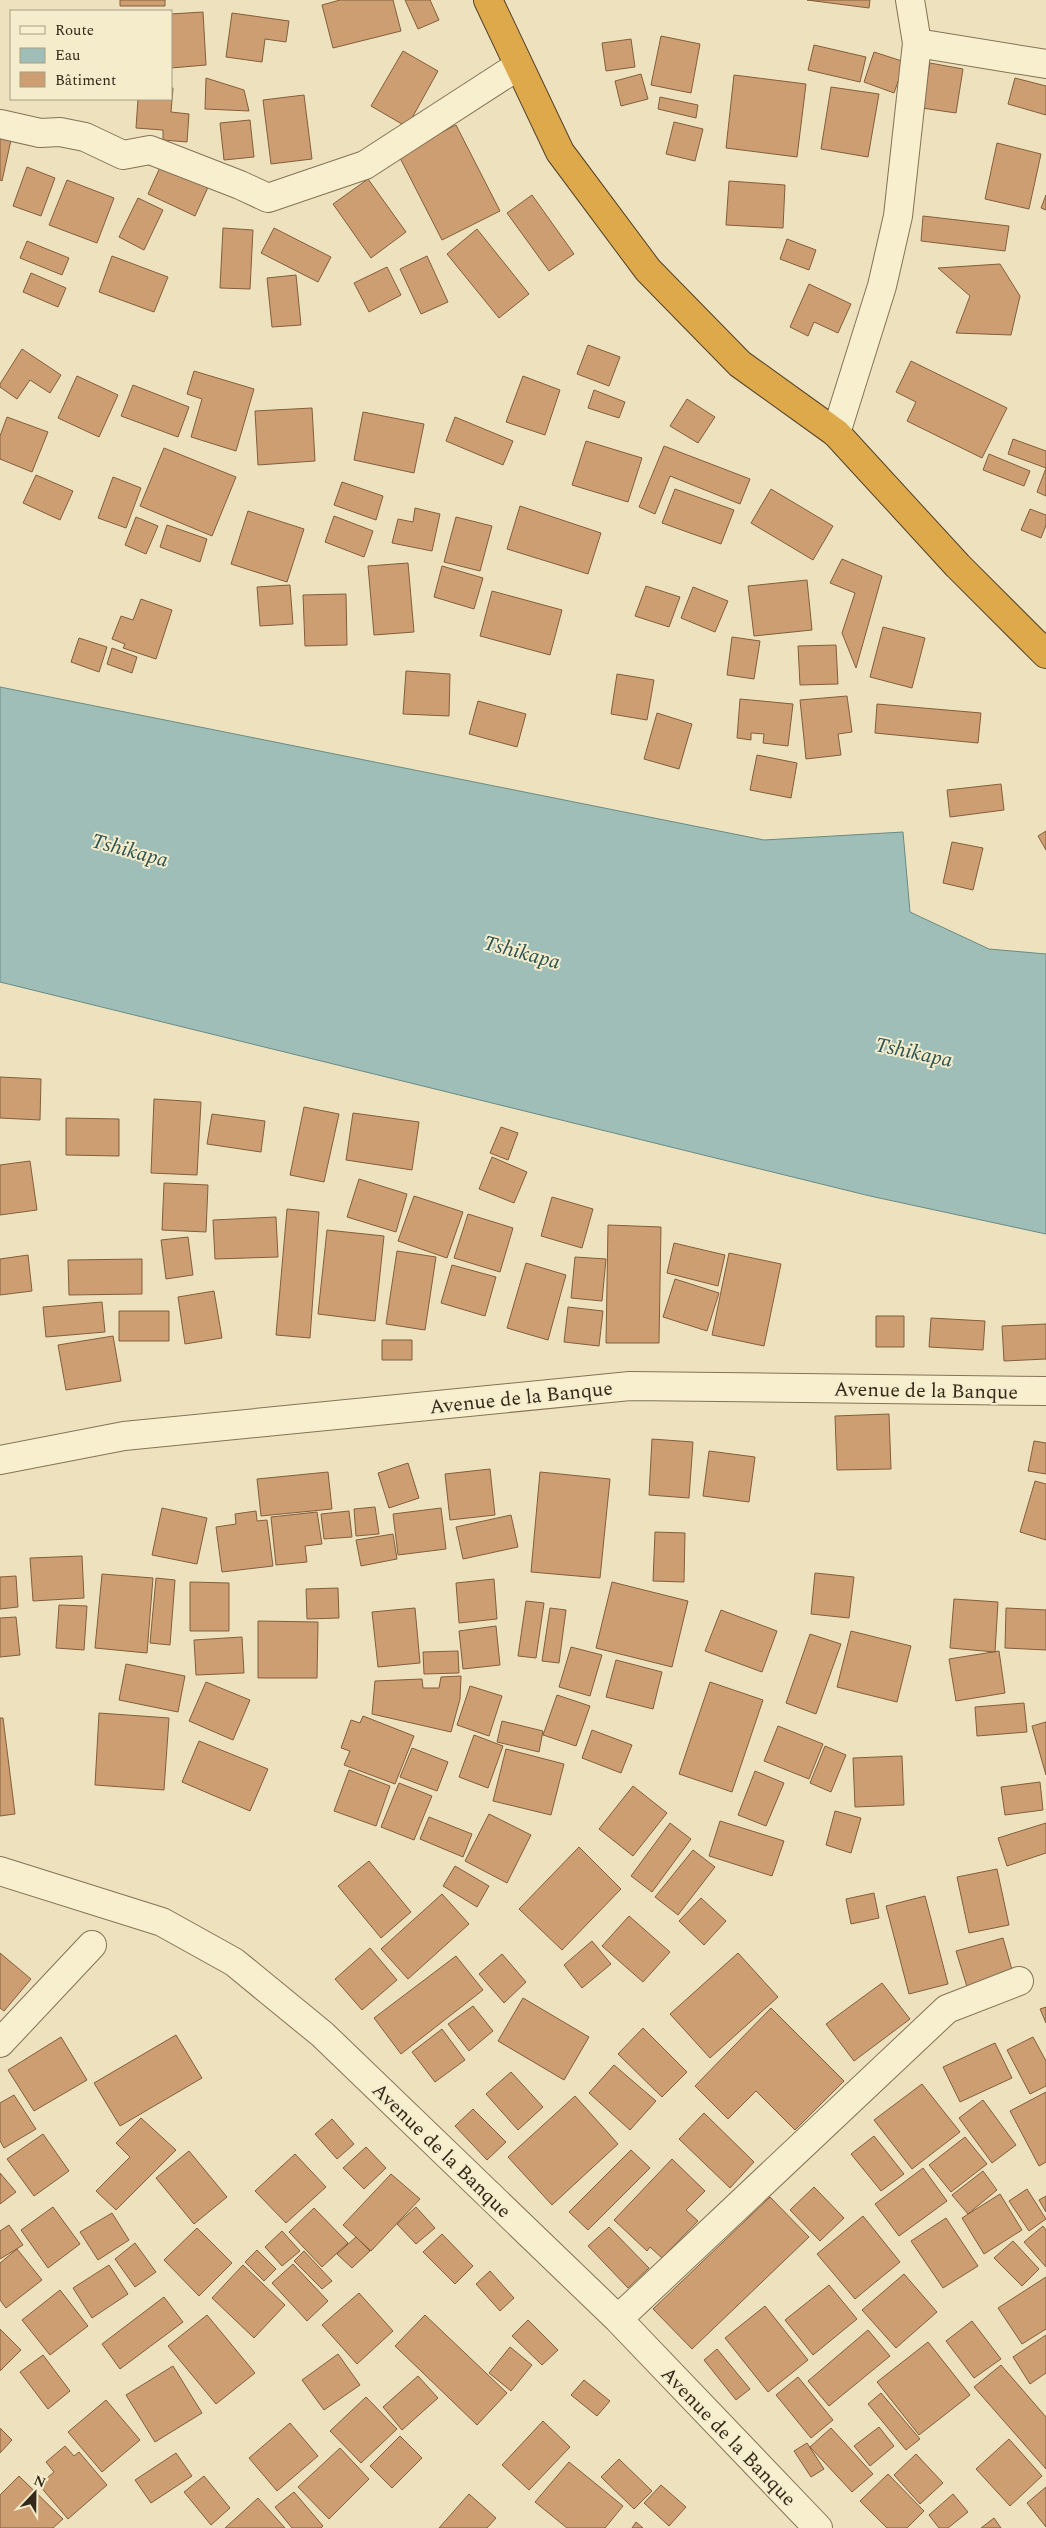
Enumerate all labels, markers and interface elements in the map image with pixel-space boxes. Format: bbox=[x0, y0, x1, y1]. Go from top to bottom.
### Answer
legend bbox=[10, 10, 172, 100]
text: Route bbox=[55, 19, 94, 42]
text: Eau bbox=[55, 44, 81, 67]
text: Bâtiment bbox=[55, 69, 116, 92]
water label: Tshikapa bbox=[88, 825, 172, 877]
water label: Tshikapa bbox=[480, 927, 564, 979]
water label: Tshikapa bbox=[872, 1029, 956, 1077]
street label: Avenue de la Banque bbox=[428, 1373, 614, 1423]
street label: Avenue de la Banque bbox=[834, 1374, 1018, 1408]
street label: Avenue de la Banque bbox=[365, 2076, 518, 2225]
street label: Avenue de la Banque bbox=[654, 2360, 803, 2513]
north arrow bbox=[10, 2468, 60, 2518]
text: N bbox=[30, 2470, 49, 2493]

